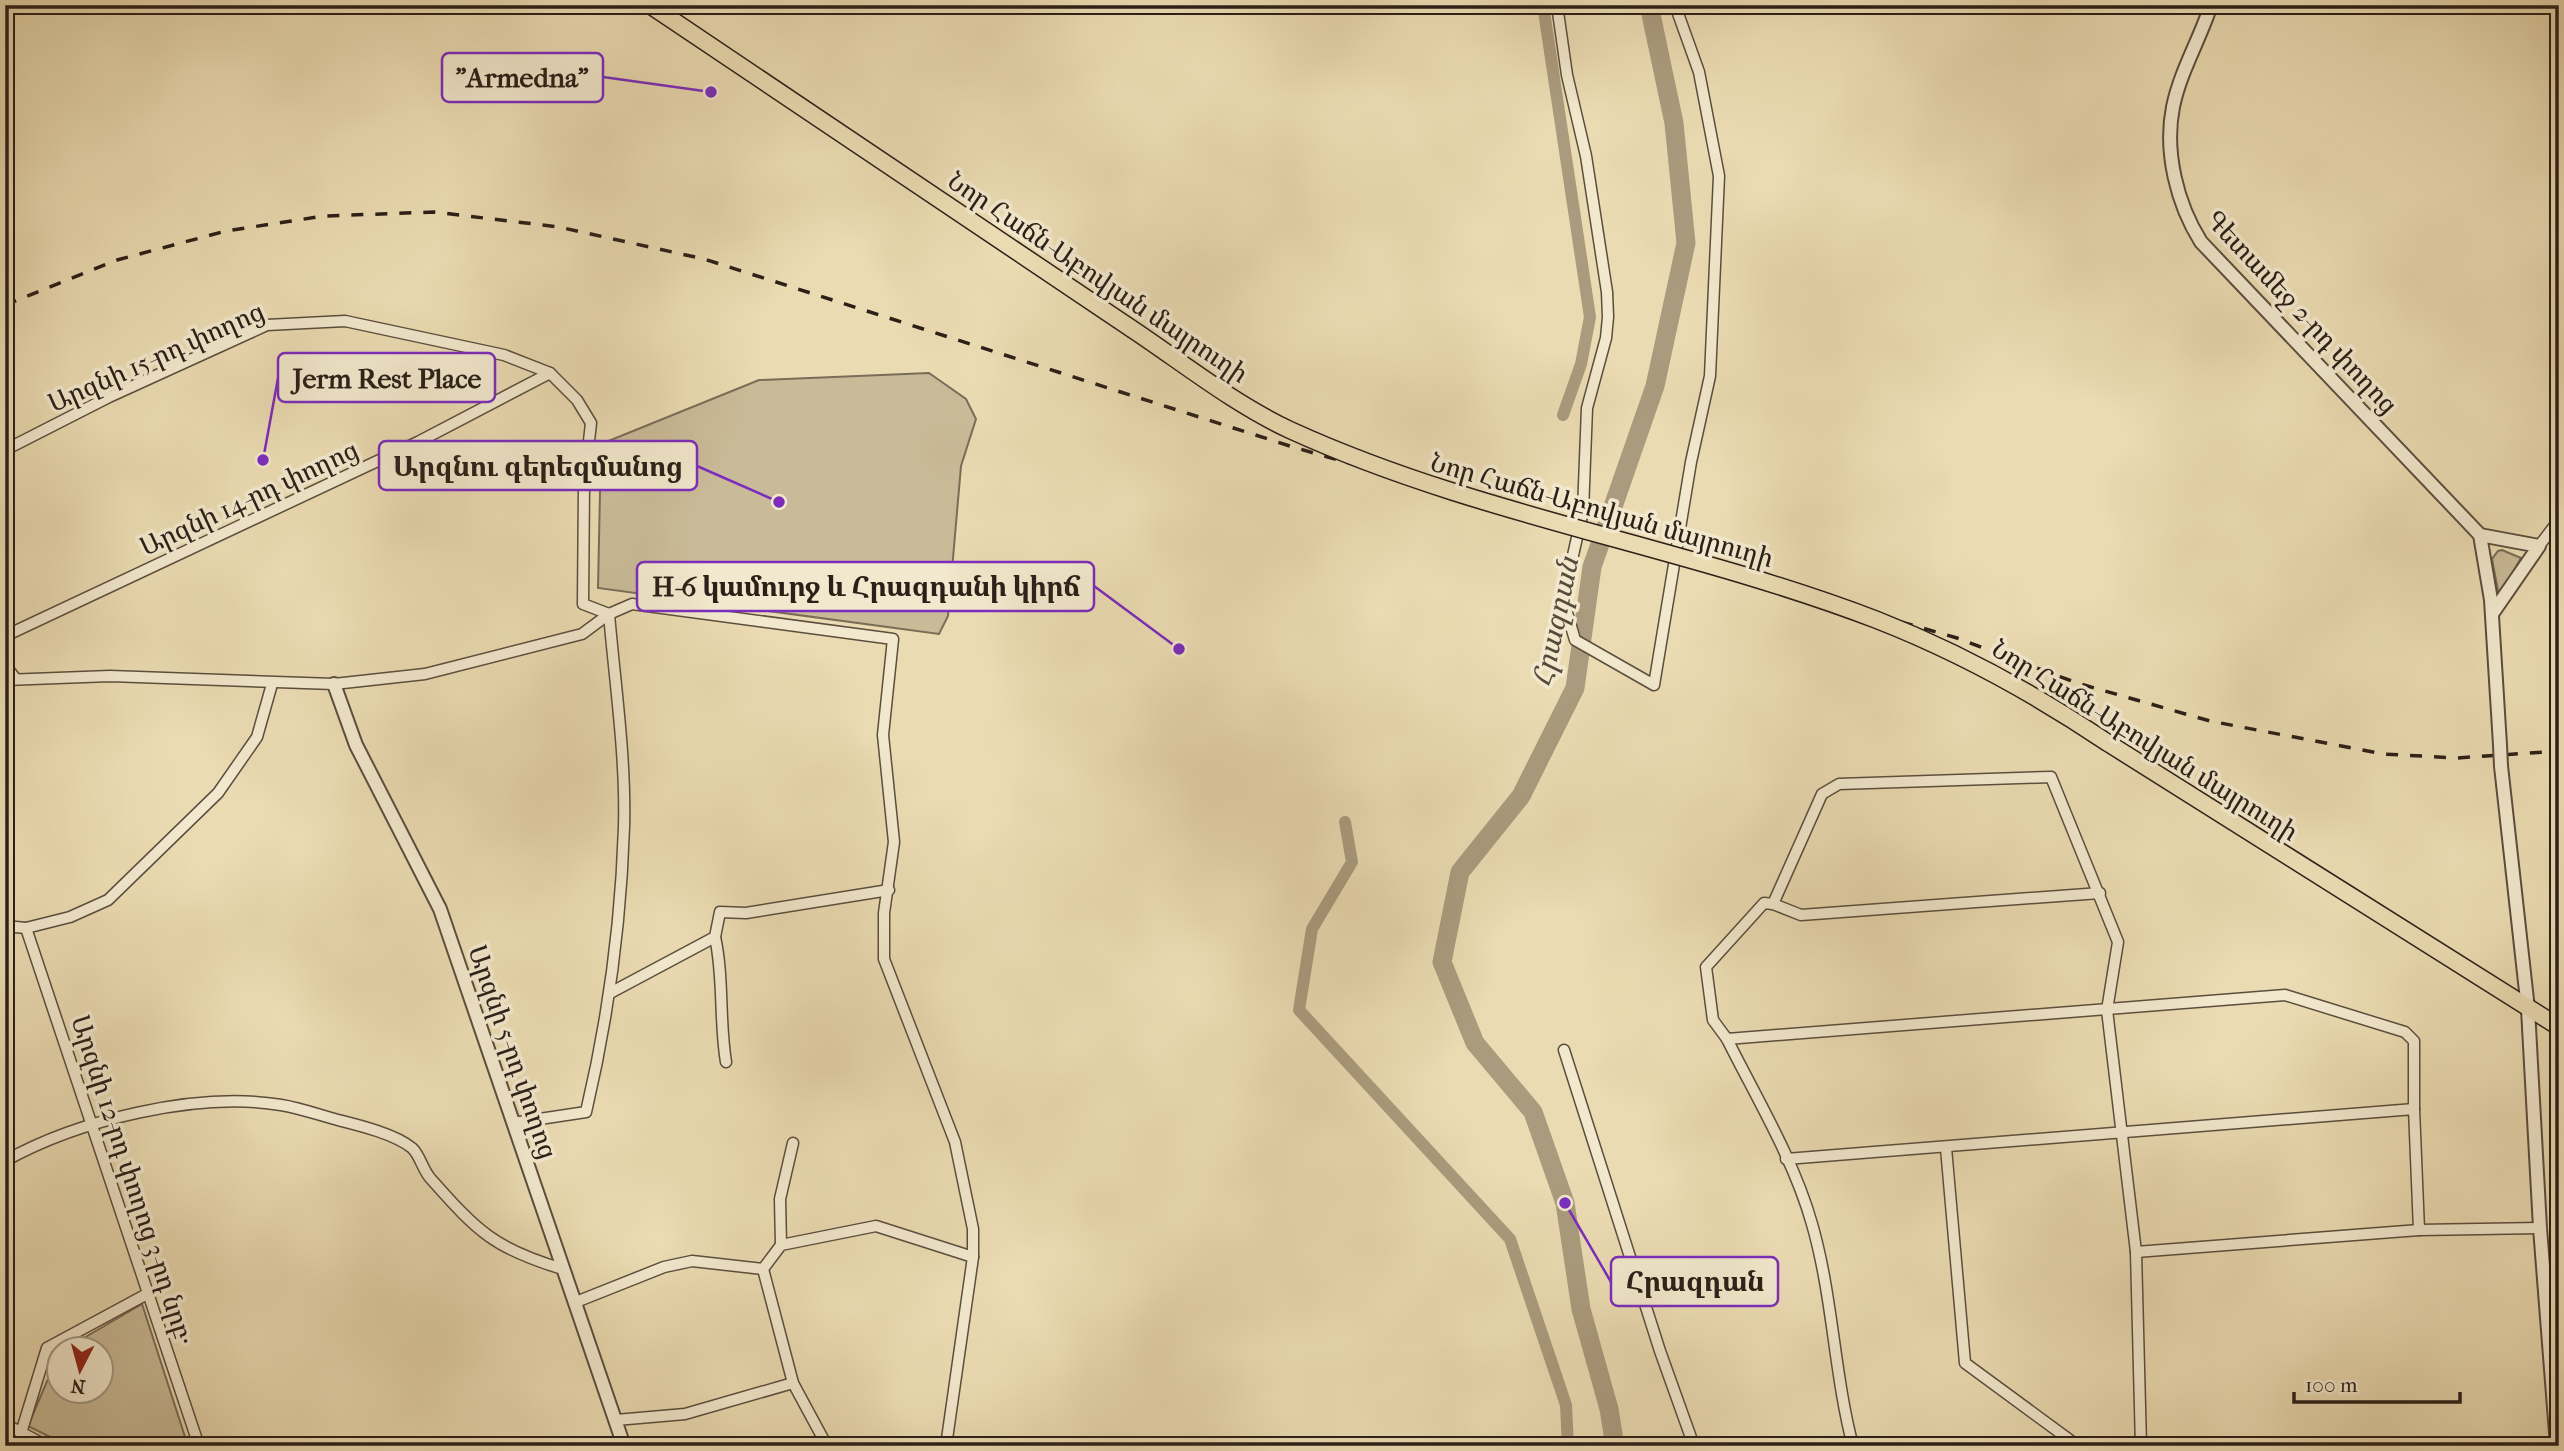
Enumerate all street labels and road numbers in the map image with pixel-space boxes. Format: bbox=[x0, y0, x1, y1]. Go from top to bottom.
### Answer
street label: Նոր Հաճն-Աբովյան մայրուղի bbox=[942, 165, 1254, 390]
street label: Գետամեջ 2-րդ փողոց bbox=[2199, 204, 2404, 420]
street label: Արզնի 15-րդ փողոց bbox=[43, 296, 269, 419]
street label: Արզնի 14-րդ փողոց bbox=[135, 434, 363, 563]
street label: Նոր Հաճն-Աբովյան մայրուղի bbox=[1427, 447, 1777, 574]
street label: Նոր Հաճն-Աբովյան մայրուղի bbox=[1986, 633, 2304, 848]
street label: Արզնի 5-րդ փողոց bbox=[461, 941, 564, 1163]
street label: Արզնի 12-րդ փողոց 3-րդ նրբ․ bbox=[64, 1011, 201, 1349]

